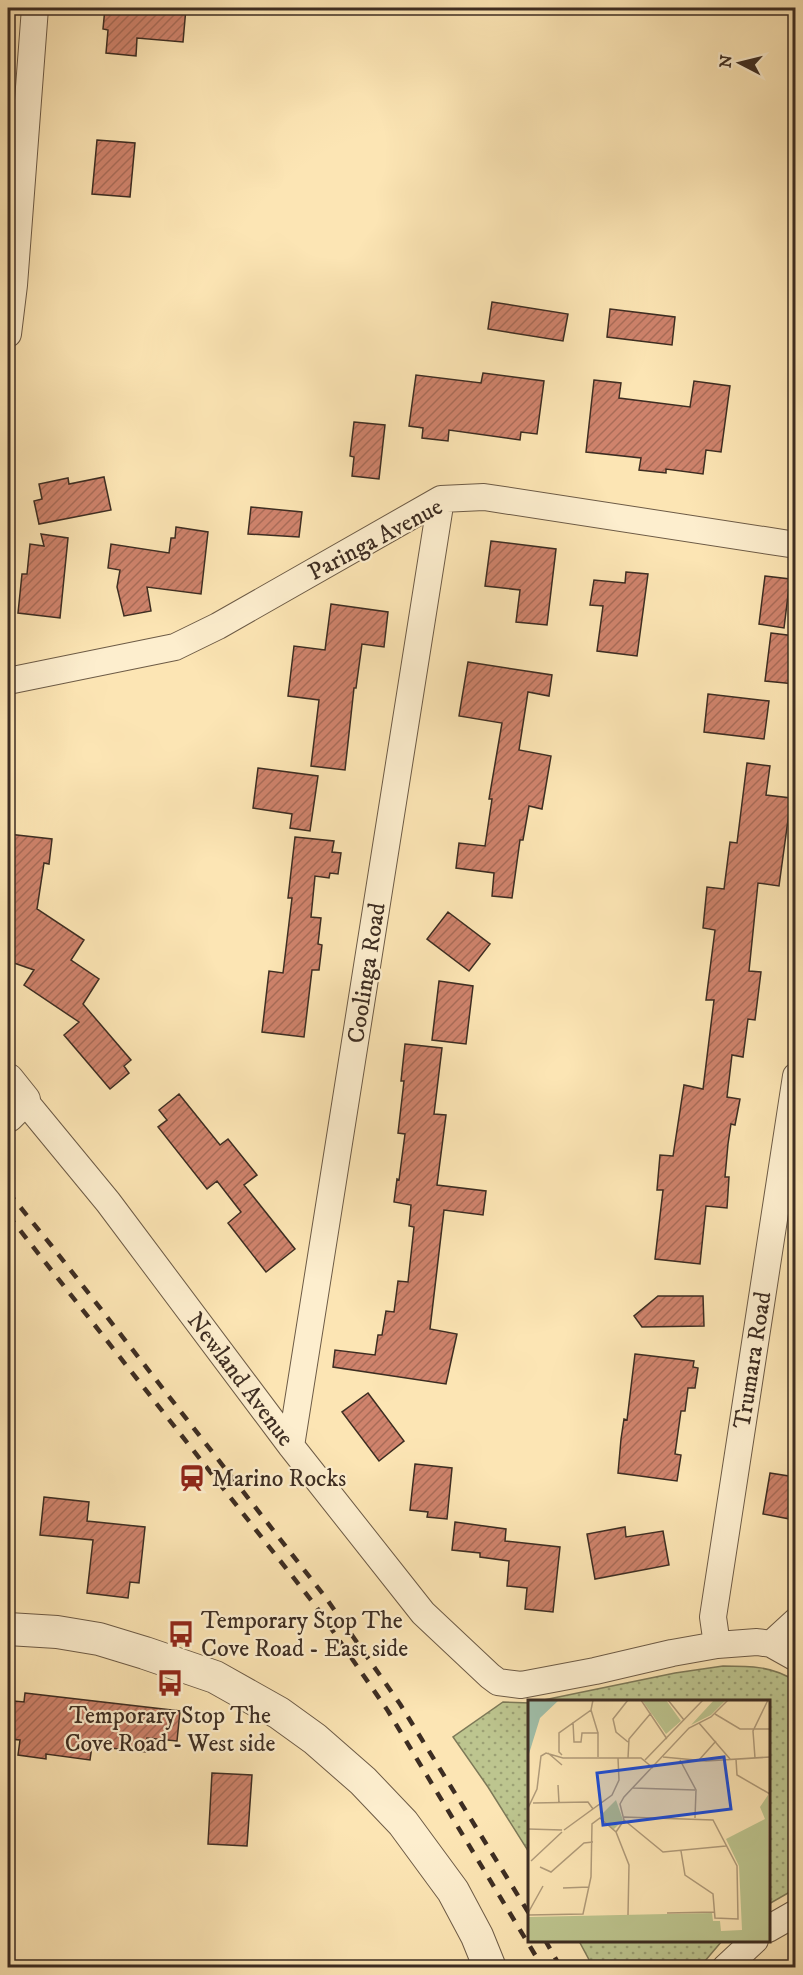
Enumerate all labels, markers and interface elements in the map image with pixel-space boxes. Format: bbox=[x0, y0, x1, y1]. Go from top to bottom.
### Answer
north arrow bbox=[710, 33, 770, 93]
text: N bbox=[715, 54, 737, 69]
street label: Paringa Avenue bbox=[303, 492, 448, 588]
street label: Coolinga Road bbox=[341, 901, 393, 1046]
street label: Trumara Road bbox=[727, 1289, 779, 1431]
street label: Newland Avenue bbox=[180, 1307, 300, 1453]
station icon: Marino Rocks bbox=[177, 1463, 207, 1493]
place label: Marino Rocks bbox=[212, 1464, 346, 1494]
place label: Temporary Stop The Cove Road - East side bbox=[201, 1606, 408, 1664]
bus stop icon: Temporary Stop The Cove Road - East side bbox=[166, 1619, 196, 1649]
bus stop icon: Temporary Stop The Cove Road - West side bbox=[155, 1668, 185, 1698]
inset map bbox=[528, 1700, 770, 1942]
place label: Temporary Stop The Cove Road - West side bbox=[65, 1701, 275, 1759]

